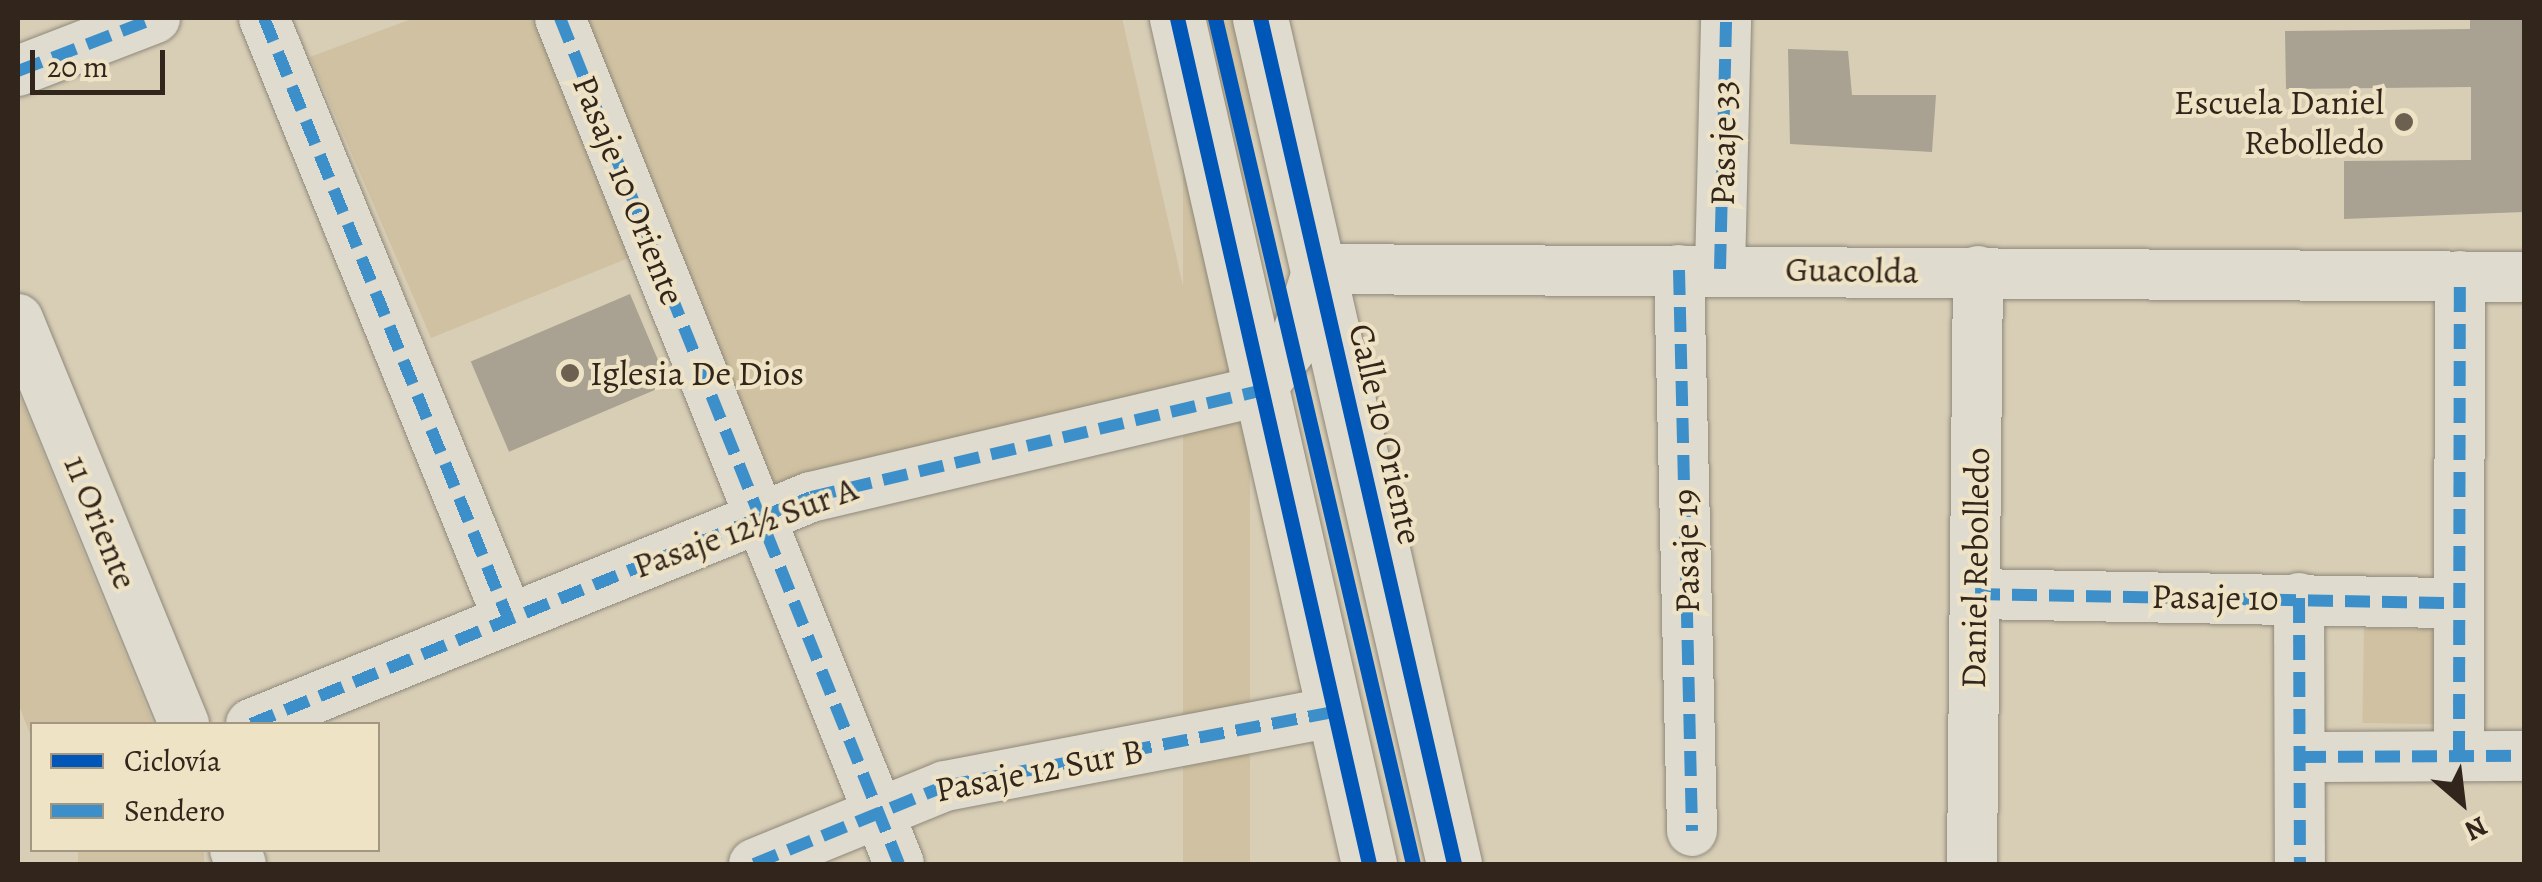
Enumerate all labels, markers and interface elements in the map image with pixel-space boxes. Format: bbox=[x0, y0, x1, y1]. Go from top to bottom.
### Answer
scale bar bbox=[35, 30, 170, 92]
text: 20 m bbox=[47, 47, 108, 87]
street label: Pasaje 10 Oriente bbox=[564, 69, 694, 311]
street label: Pasaje 33 bbox=[1701, 80, 1745, 206]
place label: Escuela Daniel Rebolledo bbox=[2174, 81, 2384, 163]
marker: Escuela Daniel Rebolledo bbox=[2393, 111, 2415, 133]
street label: Guacolda bbox=[1785, 248, 1919, 292]
street label: Calle 10 Oriente bbox=[1340, 320, 1432, 548]
place label: Iglesia De Dios bbox=[590, 352, 804, 394]
marker: Iglesia De Dios bbox=[559, 362, 581, 384]
street label: Daniel Rebolledo bbox=[1952, 447, 1998, 689]
street label: 11 Oriente bbox=[55, 449, 147, 595]
street label: Pasaje 12½ Sur A bbox=[627, 467, 863, 587]
street label: Pasaje 19 bbox=[1664, 488, 1708, 614]
street label: Pasaje 10 bbox=[2151, 575, 2279, 619]
legend bbox=[30, 722, 380, 852]
street label: Pasaje 12 Sur B bbox=[931, 729, 1147, 811]
text: Ciclovía bbox=[124, 741, 221, 781]
north arrow bbox=[2412, 752, 2512, 852]
text: Sendero bbox=[124, 791, 225, 831]
text: N bbox=[2458, 807, 2494, 850]

